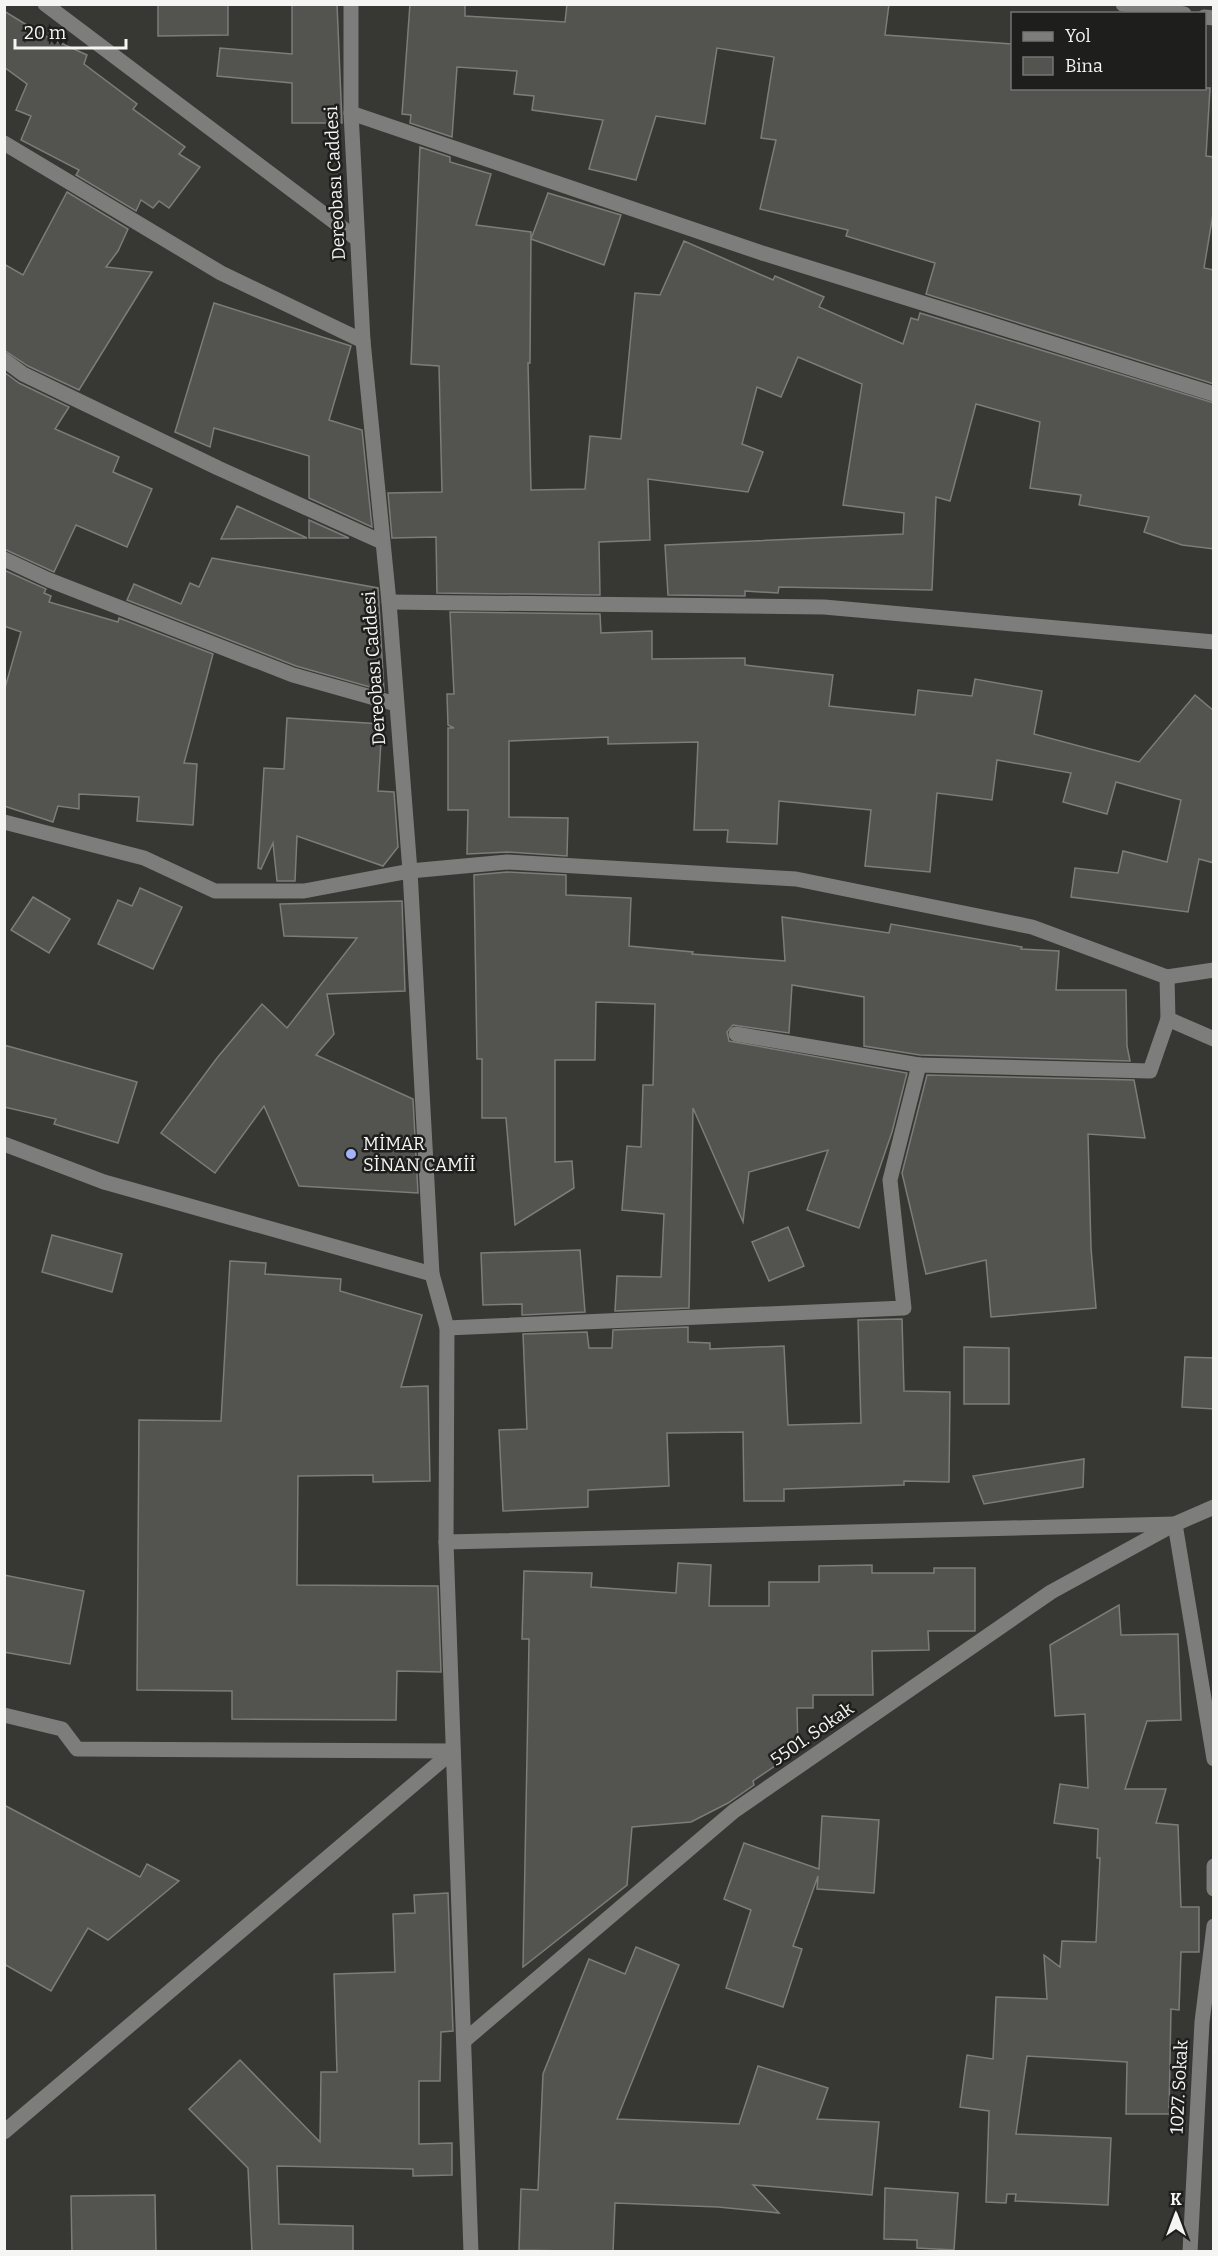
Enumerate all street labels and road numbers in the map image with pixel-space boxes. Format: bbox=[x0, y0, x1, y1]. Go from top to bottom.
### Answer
street label: Dereobası Caddesi bbox=[320, 105, 350, 261]
street label: Dereobası Caddesi bbox=[358, 590, 390, 746]
street label: 5501. Sokak bbox=[766, 1697, 858, 1771]
street label: 1027. Sokak bbox=[1166, 2039, 1192, 2135]

